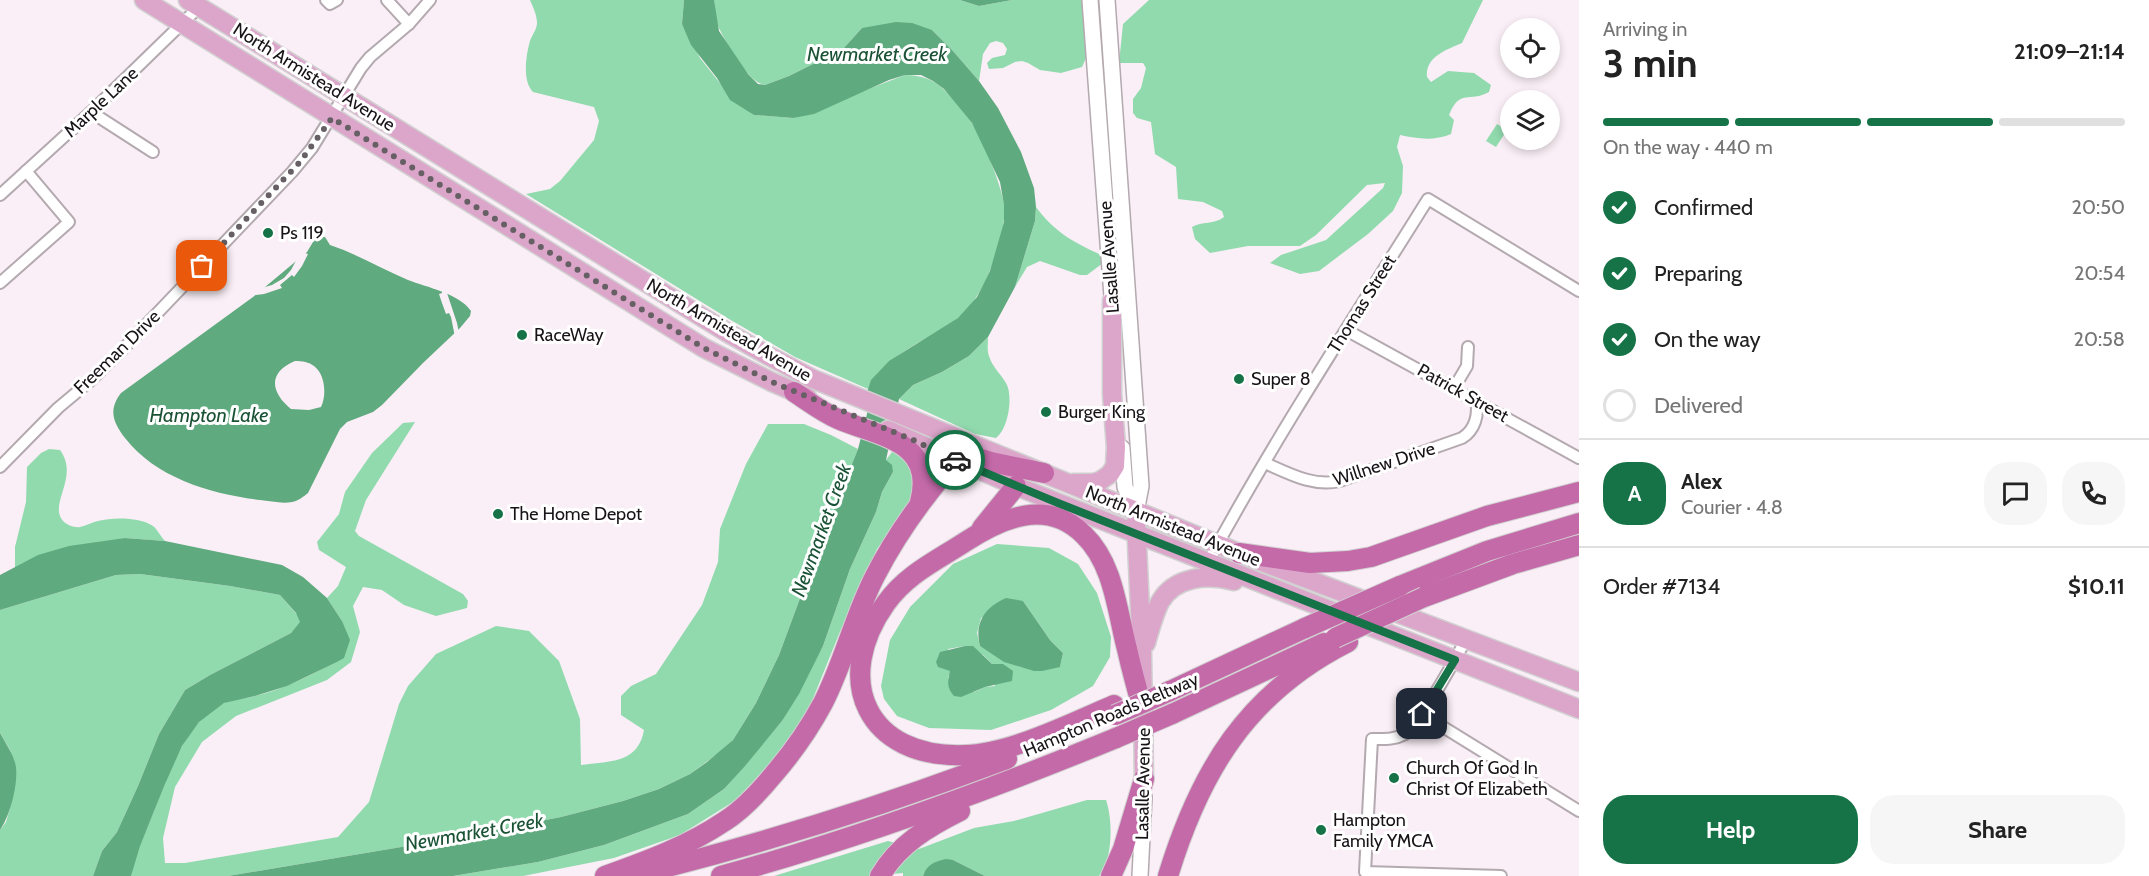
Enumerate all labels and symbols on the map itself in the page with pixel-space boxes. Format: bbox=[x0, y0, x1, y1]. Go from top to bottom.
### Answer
street label: North Armistead Avenue bbox=[229, 18, 399, 136]
water label: Newmarket Creek bbox=[807, 42, 948, 66]
street label: Marple Lane bbox=[59, 62, 143, 142]
street label: Lasalle Avenue bbox=[1094, 200, 1124, 314]
place label: Ps 119 bbox=[280, 222, 324, 244]
marker: Ps 119 bbox=[261, 226, 275, 240]
pin bbox=[176, 240, 227, 291]
street label: Thomas Street bbox=[1323, 251, 1401, 357]
street label: North Armistead Avenue bbox=[643, 274, 815, 386]
street label: Freeman Drive bbox=[69, 305, 165, 399]
place label: RaceWay bbox=[534, 324, 604, 346]
marker: RaceWay bbox=[515, 328, 529, 342]
street label: Patrick Street bbox=[1414, 359, 1512, 427]
place label: Super 8 bbox=[1251, 368, 1311, 390]
marker: Super 8 bbox=[1232, 372, 1246, 386]
place label: Burger King bbox=[1058, 401, 1146, 423]
water label: Hampton Lake bbox=[150, 403, 268, 427]
marker: Burger King bbox=[1039, 405, 1053, 419]
courier bbox=[925, 430, 985, 490]
street label: Willnew Drive bbox=[1330, 437, 1438, 491]
water label: Newmarket Creek bbox=[786, 459, 857, 600]
street label: North Armistead Avenue bbox=[1082, 481, 1264, 571]
place label: The Home Depot bbox=[510, 503, 642, 525]
marker: The Home Depot bbox=[491, 507, 505, 521]
street label: Hampton Roads Beltway bbox=[1020, 668, 1202, 762]
pin bbox=[1396, 688, 1447, 739]
street label: Lasalle Avenue bbox=[1131, 728, 1155, 840]
place label: Church Of God In Christ Of Elizabeth bbox=[1406, 757, 1548, 800]
marker: Church Of God In Christ Of Elizabeth bbox=[1387, 771, 1401, 785]
water label: Newmarket Creek bbox=[403, 808, 546, 856]
place label: Hampton Family YMCA bbox=[1333, 809, 1433, 852]
marker: Hampton Family YMCA bbox=[1314, 823, 1328, 837]

